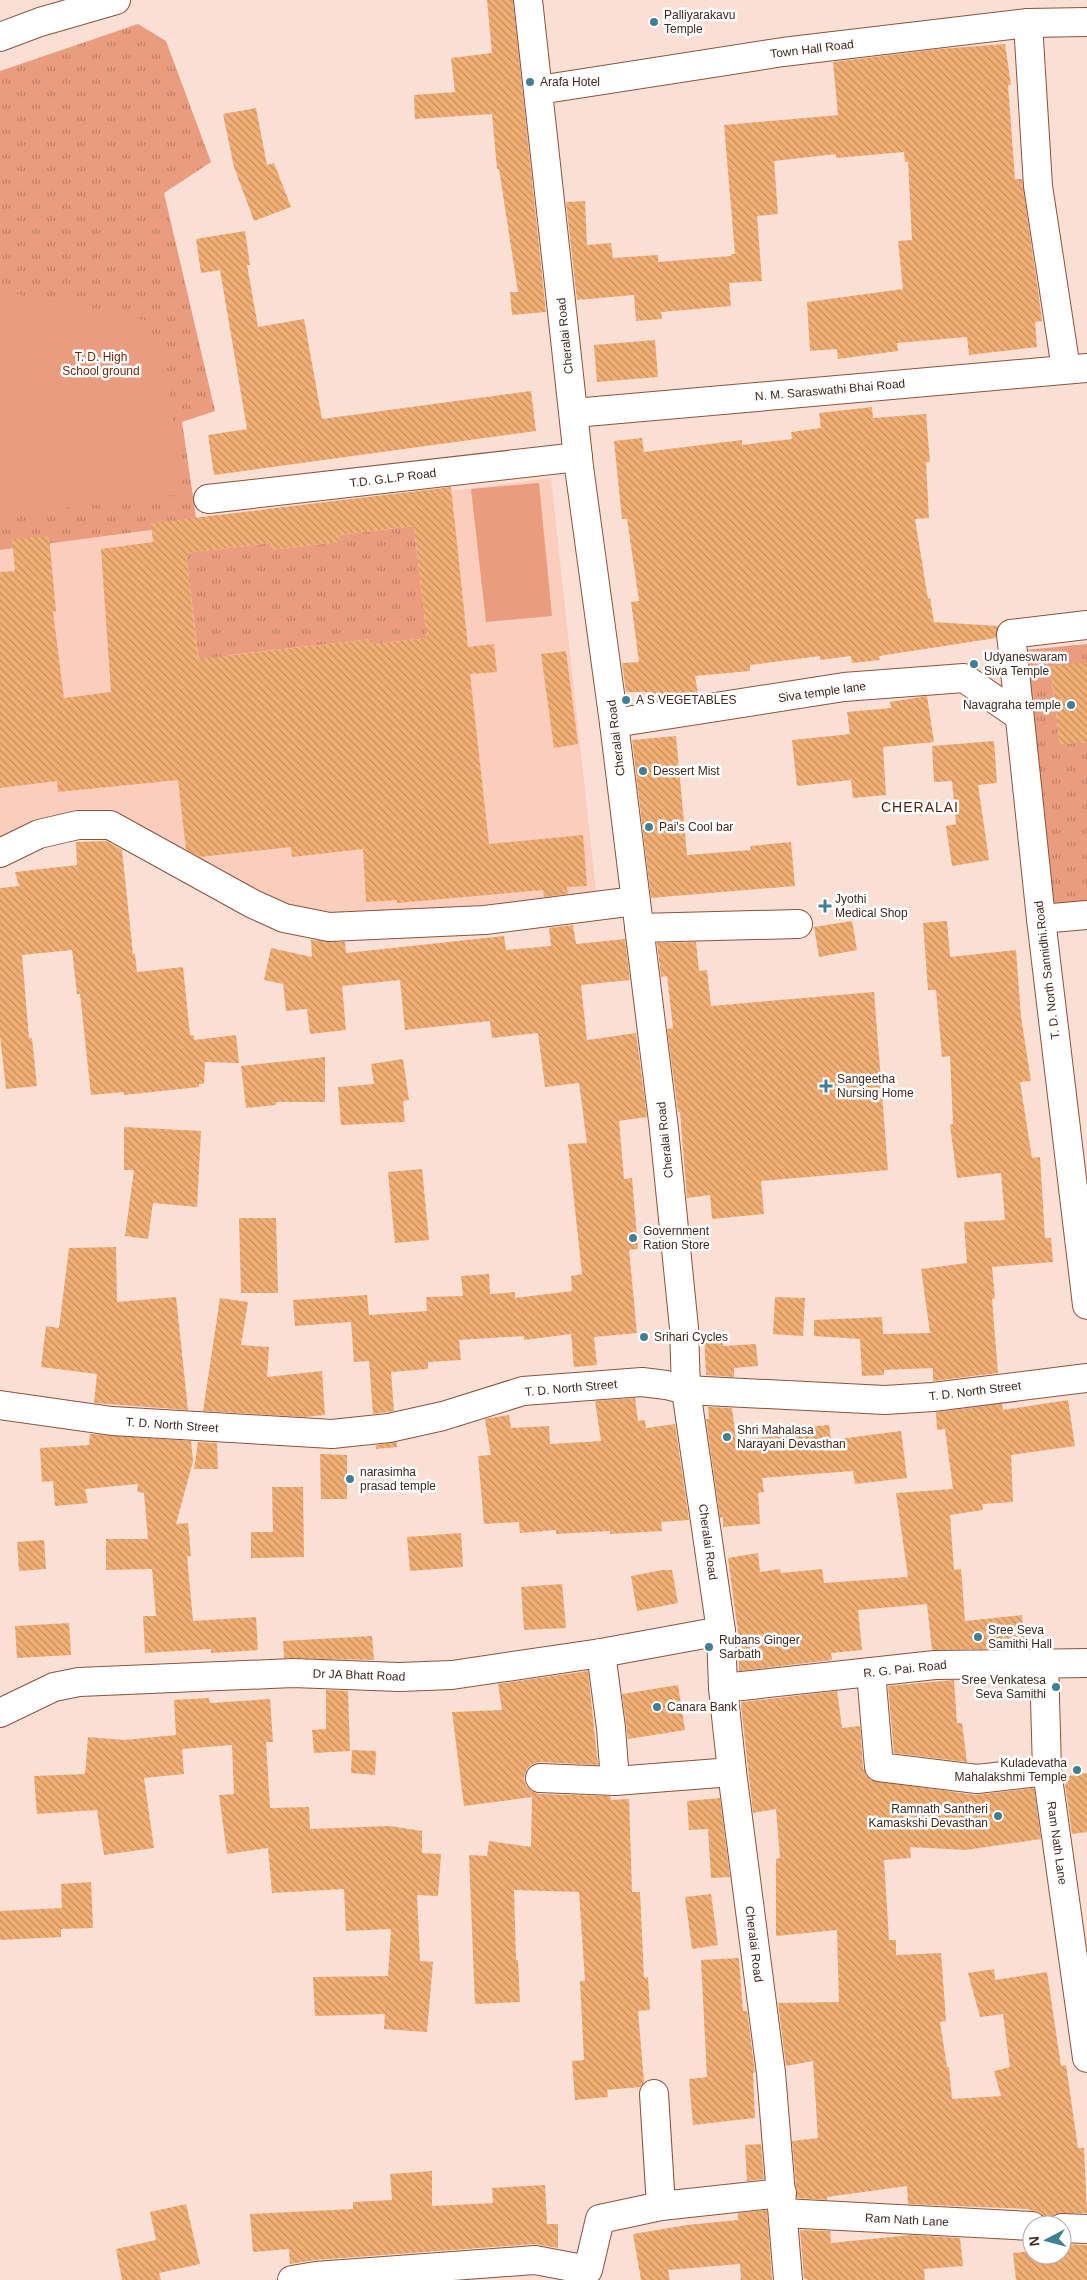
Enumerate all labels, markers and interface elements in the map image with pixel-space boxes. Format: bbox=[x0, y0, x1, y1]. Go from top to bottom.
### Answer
place label: Palliyarakavu Temple bbox=[664, 8, 735, 36]
marker: Palliyarakavu Temple bbox=[648, 16, 660, 28]
street label: Town Hall Road bbox=[769, 37, 855, 61]
place label: Arafa Hotel bbox=[540, 75, 600, 89]
marker: Arafa Hotel bbox=[524, 76, 536, 88]
street label: Cheralai Road bbox=[554, 297, 576, 375]
park label: T. D. High School ground bbox=[62, 350, 140, 378]
street label: N. M. Saraswathi Bhai Road bbox=[754, 376, 906, 404]
street label: T.D. G.L.P Road bbox=[349, 466, 437, 490]
place label: Udyaneswaram Siva Temple bbox=[984, 650, 1067, 678]
marker: Udyaneswaram Siva Temple bbox=[968, 658, 980, 670]
street label: Siva temple lane bbox=[777, 679, 867, 705]
place label: A S VEGETABLES bbox=[636, 693, 737, 707]
marker: A S VEGETABLES bbox=[620, 694, 632, 706]
place label: Navagraha temple bbox=[963, 698, 1061, 712]
street label: Cheralai Road bbox=[604, 699, 628, 777]
marker: Navagraha temple bbox=[1065, 699, 1077, 711]
place label: Dessert Mist bbox=[653, 764, 720, 778]
marker: Dessert Mist bbox=[637, 765, 649, 777]
district label: CHERALAI bbox=[881, 799, 959, 815]
place label: Pai's Cool bar bbox=[659, 820, 733, 834]
marker: Pai's Cool bar bbox=[643, 821, 655, 833]
place label: Jyothi Medical Shop bbox=[835, 892, 908, 920]
marker: Jyothi Medical Shop bbox=[819, 900, 831, 912]
street label: T. D. North Sannidhi.Road bbox=[1032, 900, 1062, 1040]
place label: Sangeetha Nursing Home bbox=[837, 1072, 914, 1100]
marker: Sangeetha Nursing Home bbox=[819, 1079, 833, 1093]
street label: Cheralai Road bbox=[654, 1101, 676, 1179]
place label: Government Ration Store bbox=[643, 1224, 710, 1252]
marker: Government Ration Store bbox=[627, 1232, 639, 1244]
place label: Srihari Cycles bbox=[654, 1330, 728, 1344]
marker: Srihari Cycles bbox=[638, 1331, 650, 1343]
street label: T. D. North Street bbox=[524, 1377, 618, 1399]
street label: T. D. North Street bbox=[928, 1378, 1023, 1404]
street label: T. D. North Street bbox=[125, 1415, 219, 1435]
place label: Shri Mahalasa Narayani Devasthan bbox=[737, 1423, 846, 1451]
marker: Shri Mahalasa Narayani Devasthan bbox=[721, 1431, 733, 1443]
place label: narasimha prasad temple bbox=[360, 1465, 436, 1493]
marker: narasimha prasad temple bbox=[344, 1473, 356, 1485]
street label: Cheralai Road bbox=[696, 1503, 720, 1581]
place label: Sree Seva Samithi Hall bbox=[988, 1623, 1052, 1651]
marker: Sree Seva Samithi Hall bbox=[972, 1631, 984, 1643]
place label: Rubans Ginger Sarbath bbox=[719, 1633, 800, 1661]
marker: Rubans Ginger Sarbath bbox=[703, 1641, 715, 1653]
street label: R. G. Pai. Road bbox=[862, 1658, 948, 1680]
street label: Dr JA Bhatt Road bbox=[312, 1666, 406, 1684]
place label: Sree Venkatesa Seva Samithi bbox=[961, 1673, 1046, 1701]
marker: Sree Venkatesa Seva Samithi bbox=[1050, 1681, 1062, 1693]
place label: Canara Bank bbox=[667, 1700, 738, 1714]
marker: Canara Bank bbox=[651, 1701, 663, 1713]
place label: Kuladevatha Mahalakshmi Temple bbox=[955, 1756, 1067, 1784]
marker: Kuladevatha Mahalakshmi Temple bbox=[1071, 1764, 1083, 1776]
street label: Ram Nath Lane bbox=[1044, 1800, 1070, 1886]
place label: Ramnath Santheri Kamaskshi Devasthan bbox=[869, 1802, 988, 1830]
marker: Ramnath Santheri Kamaskshi Devasthan bbox=[992, 1810, 1004, 1822]
street label: Cheralai Road bbox=[742, 1905, 766, 1983]
street label: Ram Nath Lane bbox=[865, 2211, 950, 2229]
north arrow bbox=[1022, 2215, 1072, 2265]
text: N bbox=[1026, 2235, 1043, 2247]

